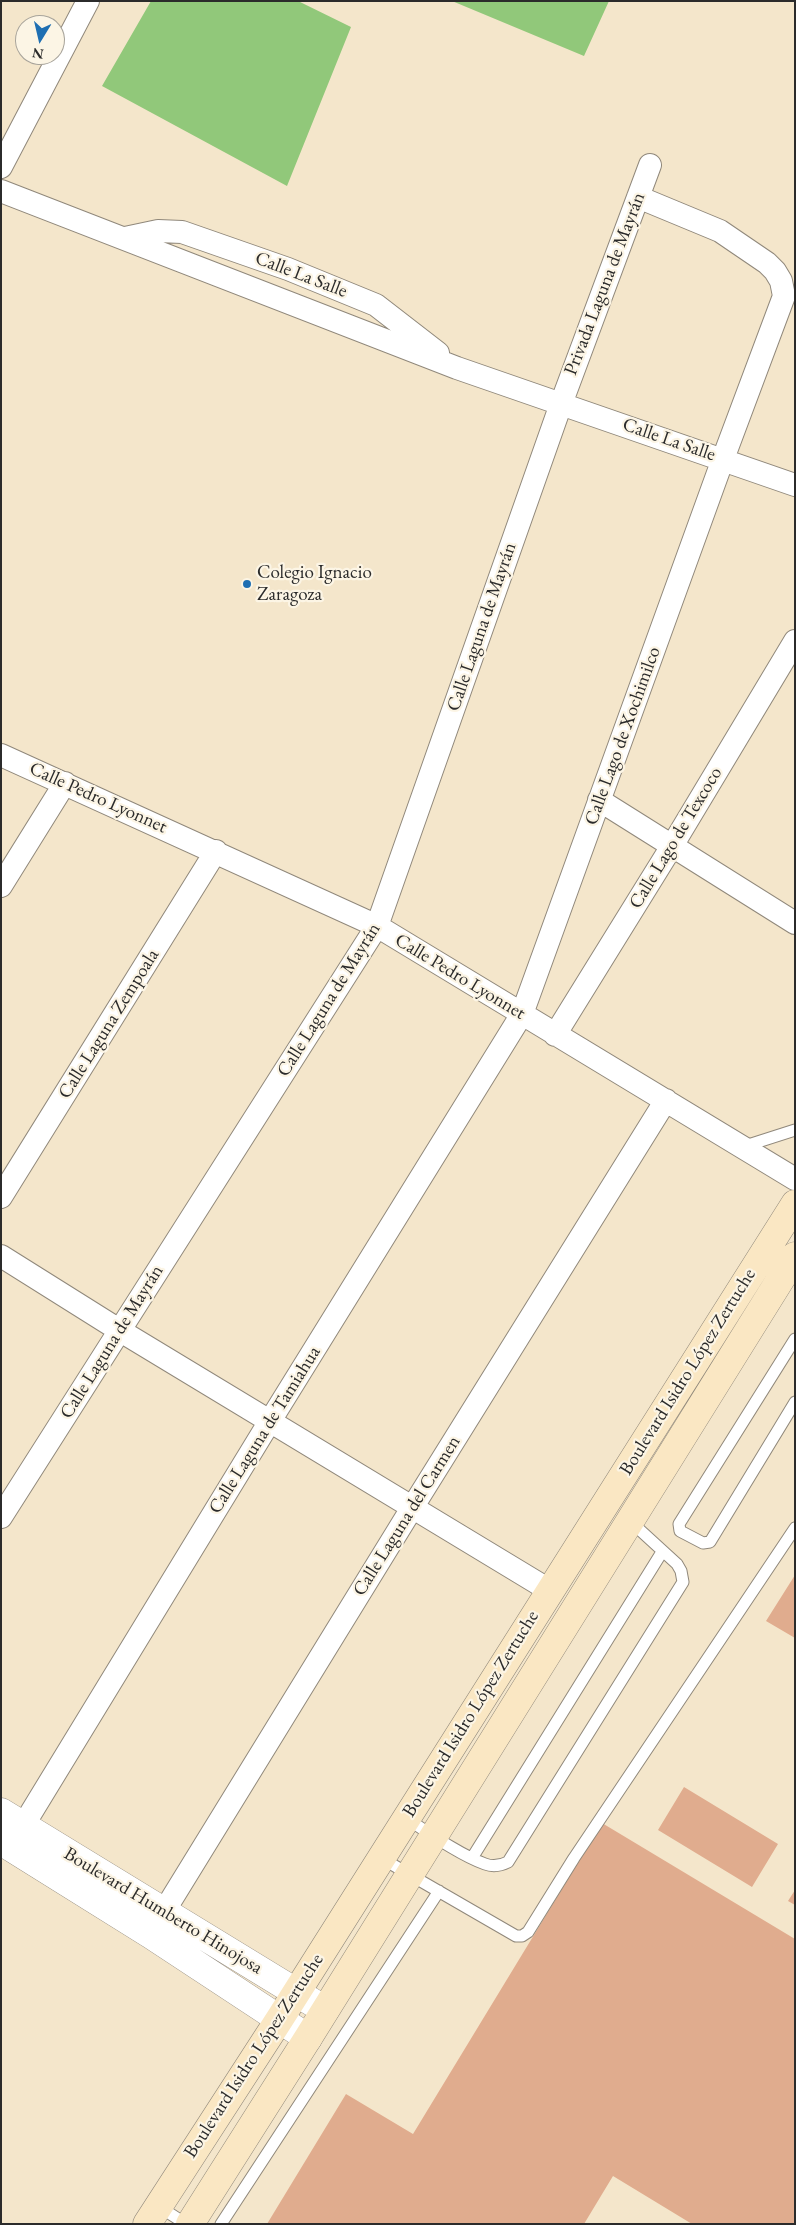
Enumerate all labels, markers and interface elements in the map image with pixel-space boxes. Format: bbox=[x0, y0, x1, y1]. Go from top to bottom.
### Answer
north arrow bbox=[15, 15, 65, 65]
text: N bbox=[31, 44, 45, 64]
street label: Privada Laguna de Mayrán bbox=[560, 189, 650, 379]
street label: Calle La Salle bbox=[252, 247, 350, 303]
street label: Calle La Salle bbox=[620, 413, 718, 467]
street label: Calle Laguna de Mayrán bbox=[442, 540, 522, 714]
place label: Colegio Ignacio Zaragoza bbox=[257, 562, 372, 606]
marker: Colegio Ignacio Zaragoza bbox=[241, 578, 253, 590]
street label: Calle Lago de Xochimilco bbox=[580, 644, 666, 828]
street label: Calle Pedro Lyonnet bbox=[26, 757, 170, 839]
street label: Calle Lago de Texcoco bbox=[625, 763, 727, 913]
street label: Calle Laguna de Mayrán bbox=[272, 919, 386, 1081]
street label: Calle Pedro Lyonnet bbox=[391, 929, 529, 1025]
street label: Calle Laguna Zempoala bbox=[54, 945, 164, 1103]
street label: Calle Laguna de Mayrán bbox=[55, 1261, 169, 1423]
street label: Boulevard Isidro López Zertuche bbox=[615, 1265, 761, 1479]
street label: Calle Laguna de Tamiahua bbox=[204, 1342, 326, 1518]
street label: Calle Laguna del Carmen bbox=[348, 1432, 466, 1600]
street label: Boulevard Isidro López Zertuche bbox=[398, 1607, 544, 1821]
street label: Boulevard Humberto Hinojosa bbox=[60, 1843, 266, 1979]
street label: Boulevard Isidro López Zertuche bbox=[179, 1949, 329, 2163]

